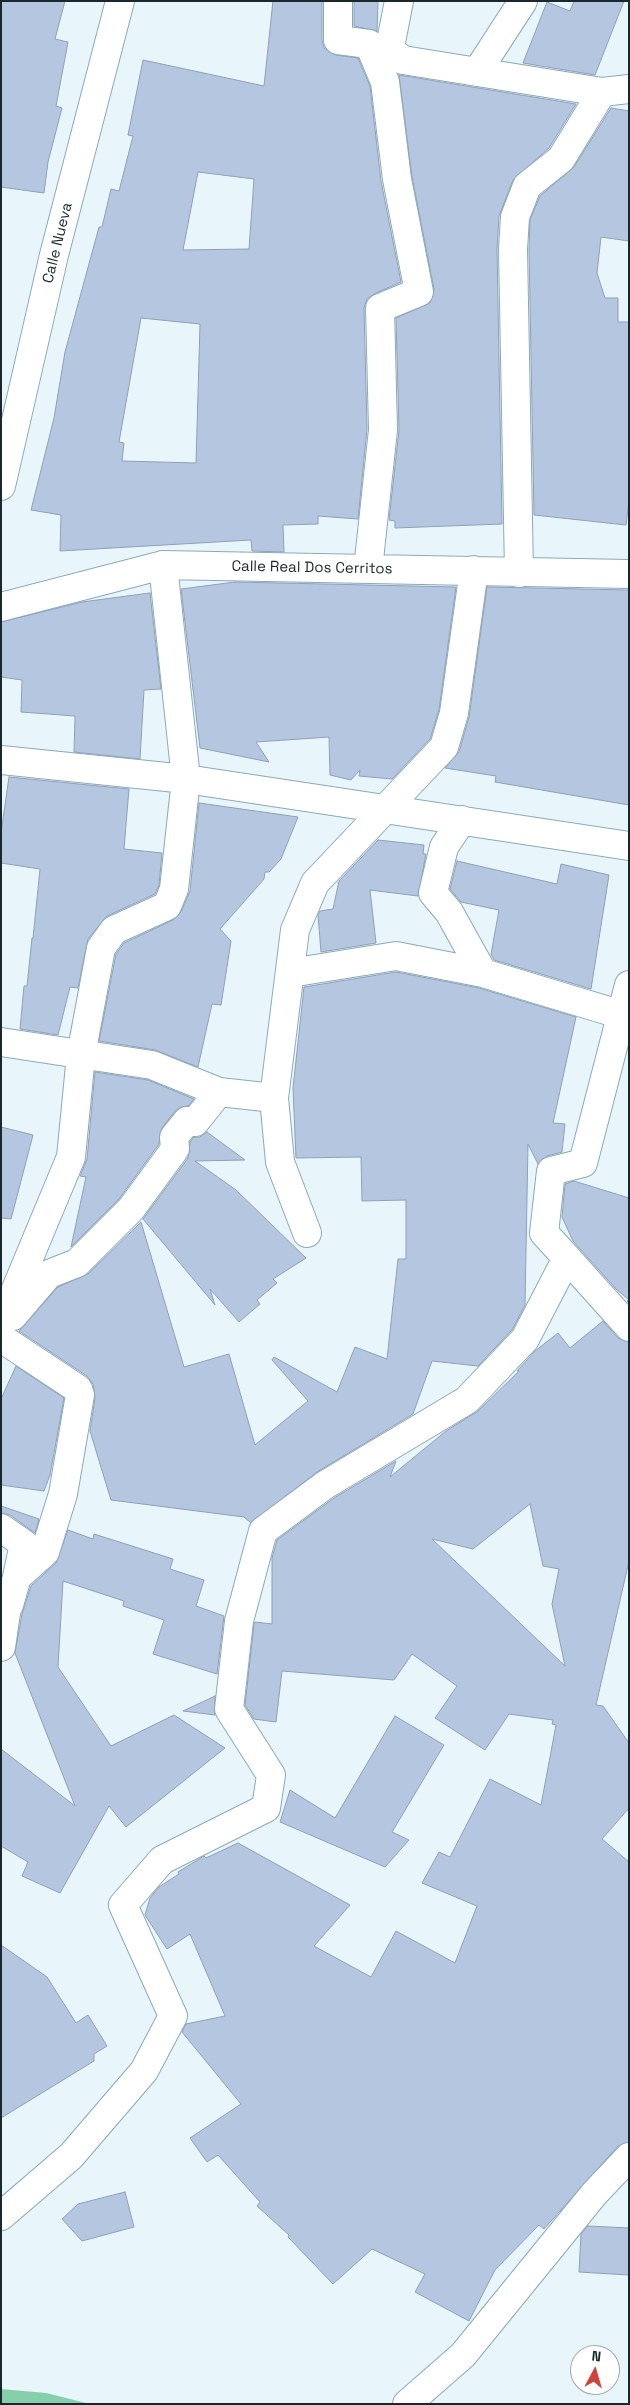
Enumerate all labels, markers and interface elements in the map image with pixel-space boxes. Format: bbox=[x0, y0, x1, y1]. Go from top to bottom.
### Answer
street label: Calle Nueva bbox=[39, 201, 77, 285]
street label: Calle Real Dos Cerritos bbox=[231, 558, 393, 578]
north arrow bbox=[570, 2345, 620, 2395]
text: N bbox=[591, 2347, 602, 2366]

